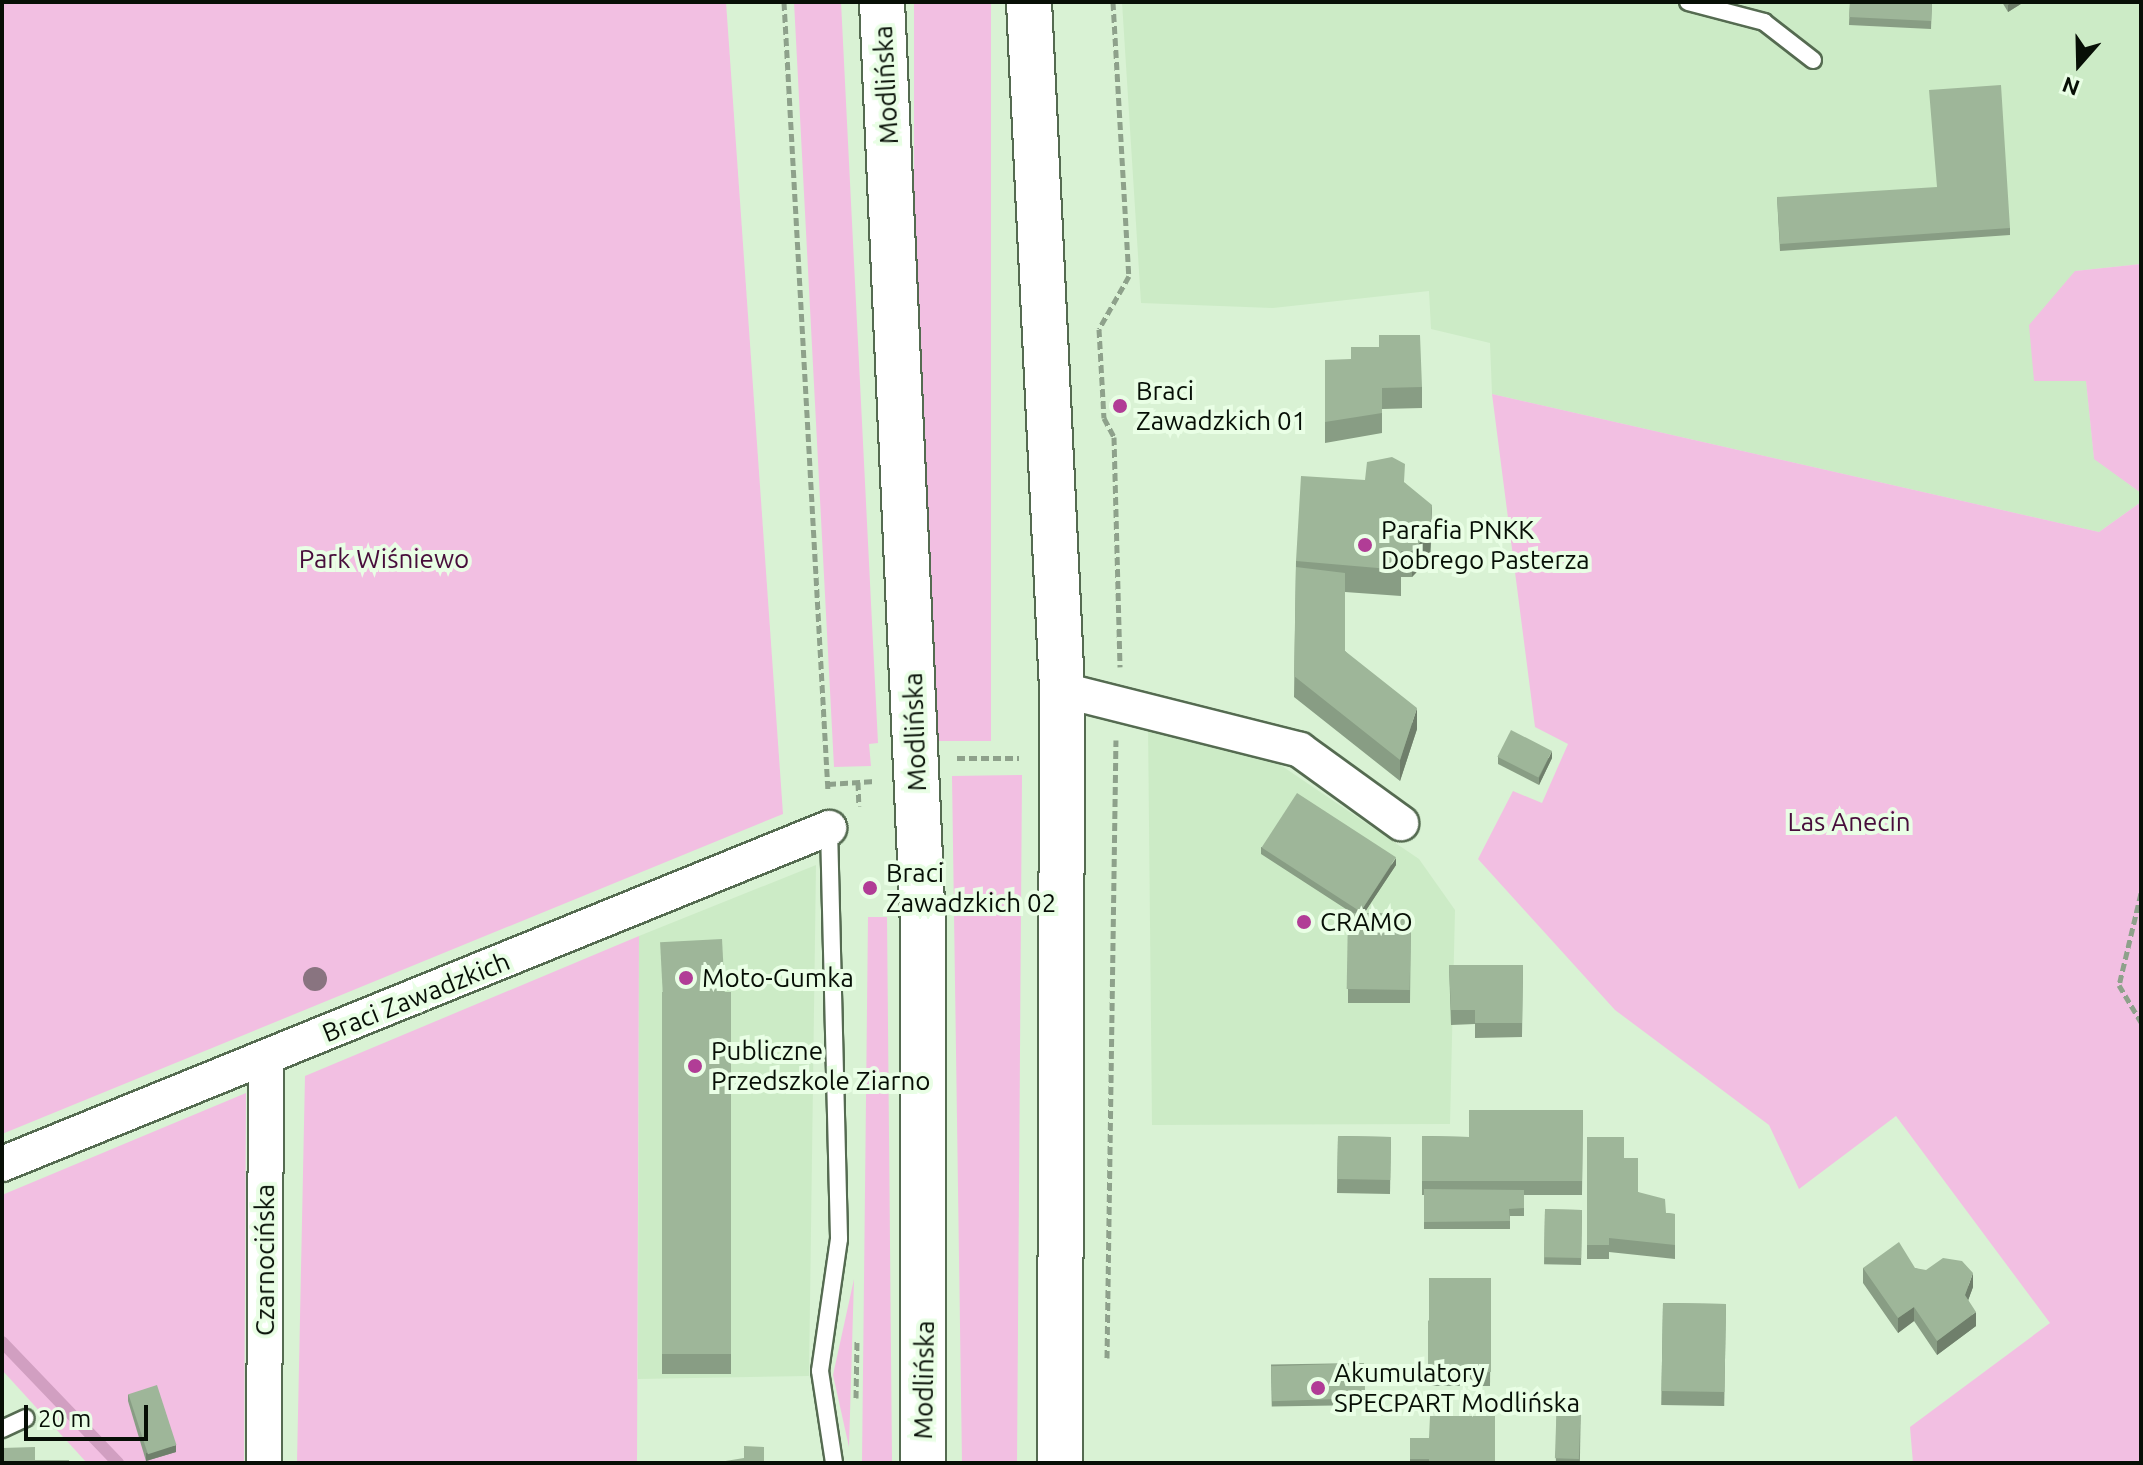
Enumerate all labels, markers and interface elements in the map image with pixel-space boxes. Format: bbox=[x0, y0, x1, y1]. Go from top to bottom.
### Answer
north arrow bbox=[2039, 24, 2119, 104]
street label: Modlińska bbox=[867, 25, 905, 145]
text: N bbox=[2059, 72, 2083, 102]
place label: Braci Zawadzkich 01 bbox=[1136, 375, 1306, 436]
marker: Braci Zawadzkich 01 bbox=[1111, 397, 1129, 415]
place label: Parafia PNKK Dobrego Pasterza bbox=[1381, 514, 1590, 576]
marker: Parafia PNKK Dobrego Pasterza bbox=[1356, 536, 1374, 554]
park label: Park Wiśniewo bbox=[299, 543, 469, 575]
street label: Modlińska bbox=[897, 672, 933, 792]
park label: Las Anecin bbox=[1787, 806, 1911, 838]
place label: Braci Zawadzkich 02 bbox=[886, 857, 1056, 918]
marker: Braci Zawadzkich 02 bbox=[861, 879, 879, 897]
place label: CRAMO bbox=[1320, 906, 1413, 938]
marker: CRAMO bbox=[1295, 913, 1313, 931]
street label: Braci Zawadzkich bbox=[318, 945, 514, 1049]
place label: Moto-Gumka bbox=[702, 962, 854, 994]
marker: Moto-Gumka bbox=[677, 969, 695, 987]
place label: Publiczne Przedszkole Ziarno bbox=[711, 1035, 930, 1096]
marker: Publiczne Przedszkole Ziarno bbox=[686, 1057, 704, 1075]
street label: Czarnocińska bbox=[249, 1184, 281, 1336]
street label: Modlińska bbox=[907, 1320, 941, 1440]
place label: Akumulatory SPECPART Modlińska bbox=[1334, 1357, 1580, 1418]
marker: Akumulatory SPECPART Modlińska bbox=[1309, 1379, 1327, 1397]
scale bar bbox=[28, 1389, 152, 1439]
text: 20 m bbox=[38, 1405, 91, 1432]

